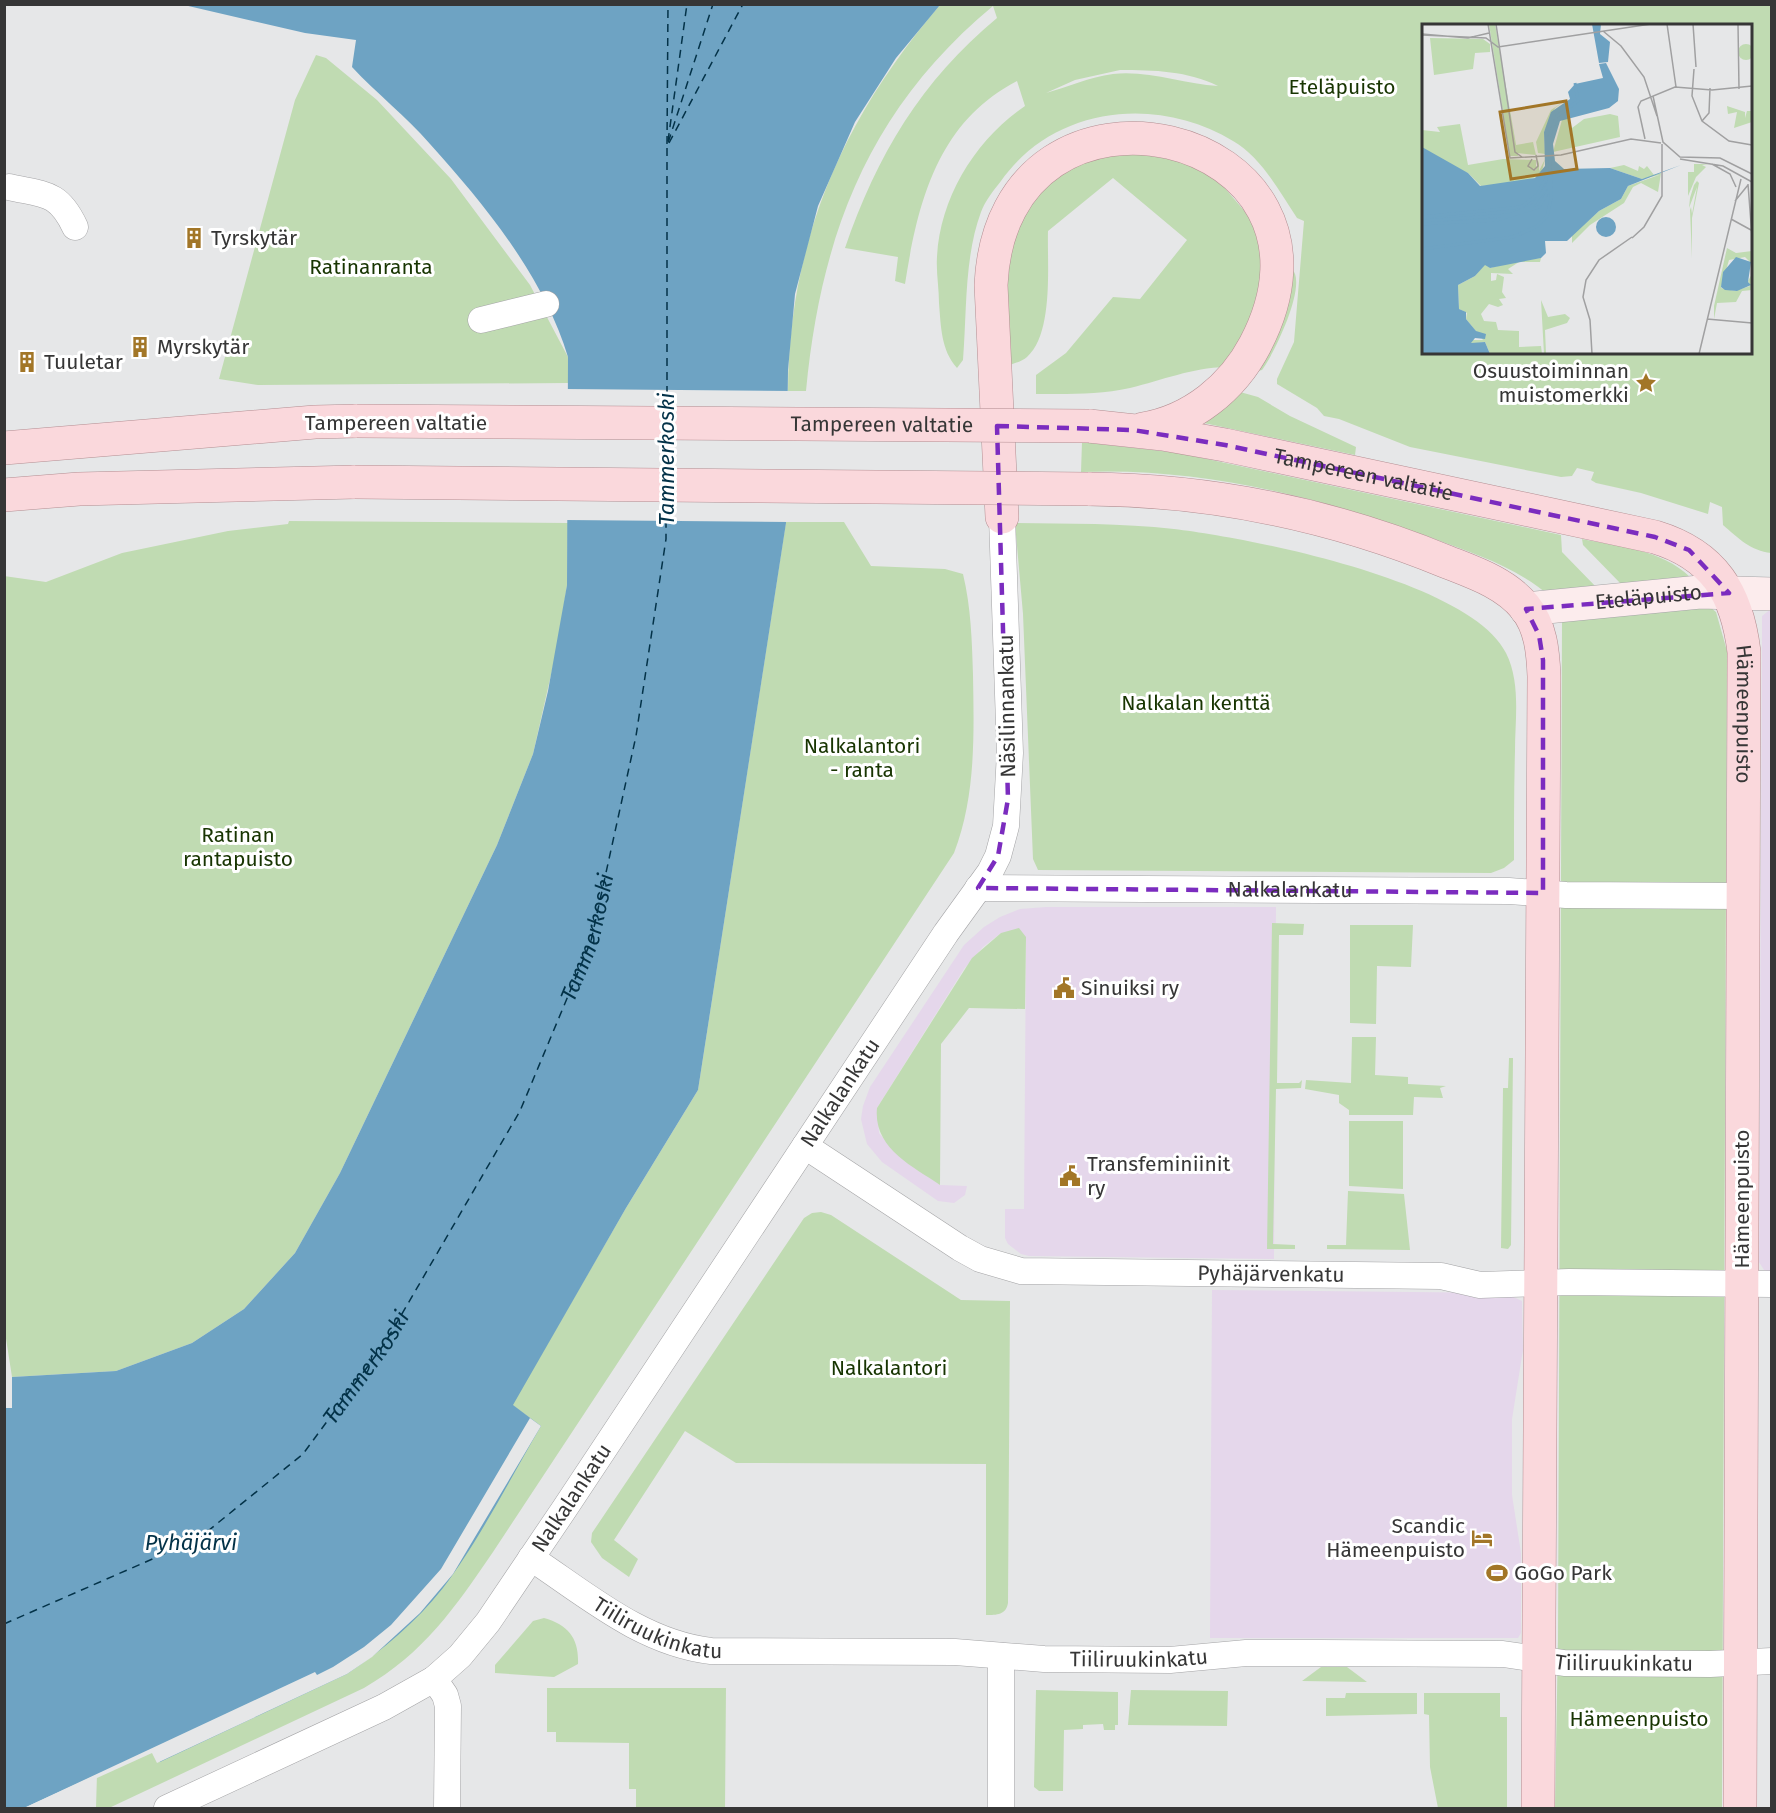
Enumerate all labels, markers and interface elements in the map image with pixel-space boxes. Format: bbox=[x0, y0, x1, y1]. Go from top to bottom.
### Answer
inset map bbox=[1422, 24, 1752, 354]
park label: Eteläpuisto bbox=[1288, 74, 1396, 100]
place label: Tyrskytär bbox=[211, 225, 297, 251]
building icon: Tyrskytär bbox=[182, 226, 206, 250]
park label: Ratinanranta bbox=[309, 254, 433, 280]
place label: Myrskytär bbox=[157, 334, 249, 360]
building icon: Myrskytär bbox=[128, 335, 152, 359]
place label: Tuuletar bbox=[44, 349, 123, 375]
building icon: Tuuletar bbox=[15, 350, 39, 374]
place label: Osuustoiminnan muistomerkki bbox=[1473, 358, 1629, 408]
place icon: Osuustoiminnan muistomerkki bbox=[1634, 371, 1658, 395]
water label: Tammerkoski bbox=[653, 393, 680, 525]
street label: Tampereen valtatie bbox=[305, 410, 487, 436]
street label: Tampereen valtatie bbox=[791, 411, 973, 438]
street label: Tampereen valtatie bbox=[1271, 443, 1456, 506]
street label: Eteläpuisto bbox=[1594, 579, 1703, 615]
street label: Näsilinnankatu bbox=[993, 634, 1021, 778]
street label: Hämeenpuisto bbox=[1730, 643, 1758, 784]
park label: Nalkalan kenttä bbox=[1121, 690, 1271, 716]
park label: Nalkalantori - ranta bbox=[804, 733, 920, 783]
park label: Ratinan rantapuisto bbox=[183, 822, 293, 872]
water label: Tammerkoski bbox=[554, 871, 619, 1005]
street label: Nalkalankatu bbox=[1227, 876, 1353, 903]
place label: Sinuiksi ry bbox=[1081, 975, 1180, 1001]
public building icon: Sinuiksi ry bbox=[1052, 976, 1076, 1000]
street label: Nalkalankatu bbox=[795, 1034, 885, 1152]
street label: Hämeenpuisto bbox=[1729, 1130, 1755, 1268]
place label: Transfeminiinit ry bbox=[1087, 1151, 1231, 1201]
public building icon: Transfeminiinit ry bbox=[1058, 1164, 1082, 1188]
street label: Pyhäjärvenkatu bbox=[1197, 1260, 1345, 1288]
water label: Tammerkoski bbox=[316, 1306, 414, 1429]
park label: Nalkalantori bbox=[831, 1355, 947, 1381]
street label: Nalkalankatu bbox=[526, 1439, 617, 1557]
place label: Scandic Hämeenpuisto bbox=[1326, 1513, 1465, 1563]
hotel icon: Scandic Hämeenpuisto bbox=[1470, 1526, 1494, 1550]
water label: Pyhäjärvi bbox=[145, 1529, 237, 1556]
place label: GoGo Park bbox=[1514, 1560, 1612, 1586]
sports icon: GoGo Park bbox=[1485, 1561, 1509, 1585]
street label: Tiiliruukinkatu bbox=[588, 1591, 722, 1664]
street label: Tiiliruukinkatu bbox=[1070, 1644, 1209, 1673]
street label: Tiiliruukinkatu bbox=[1553, 1649, 1693, 1677]
park label: Hämeenpuisto bbox=[1570, 1706, 1708, 1732]

